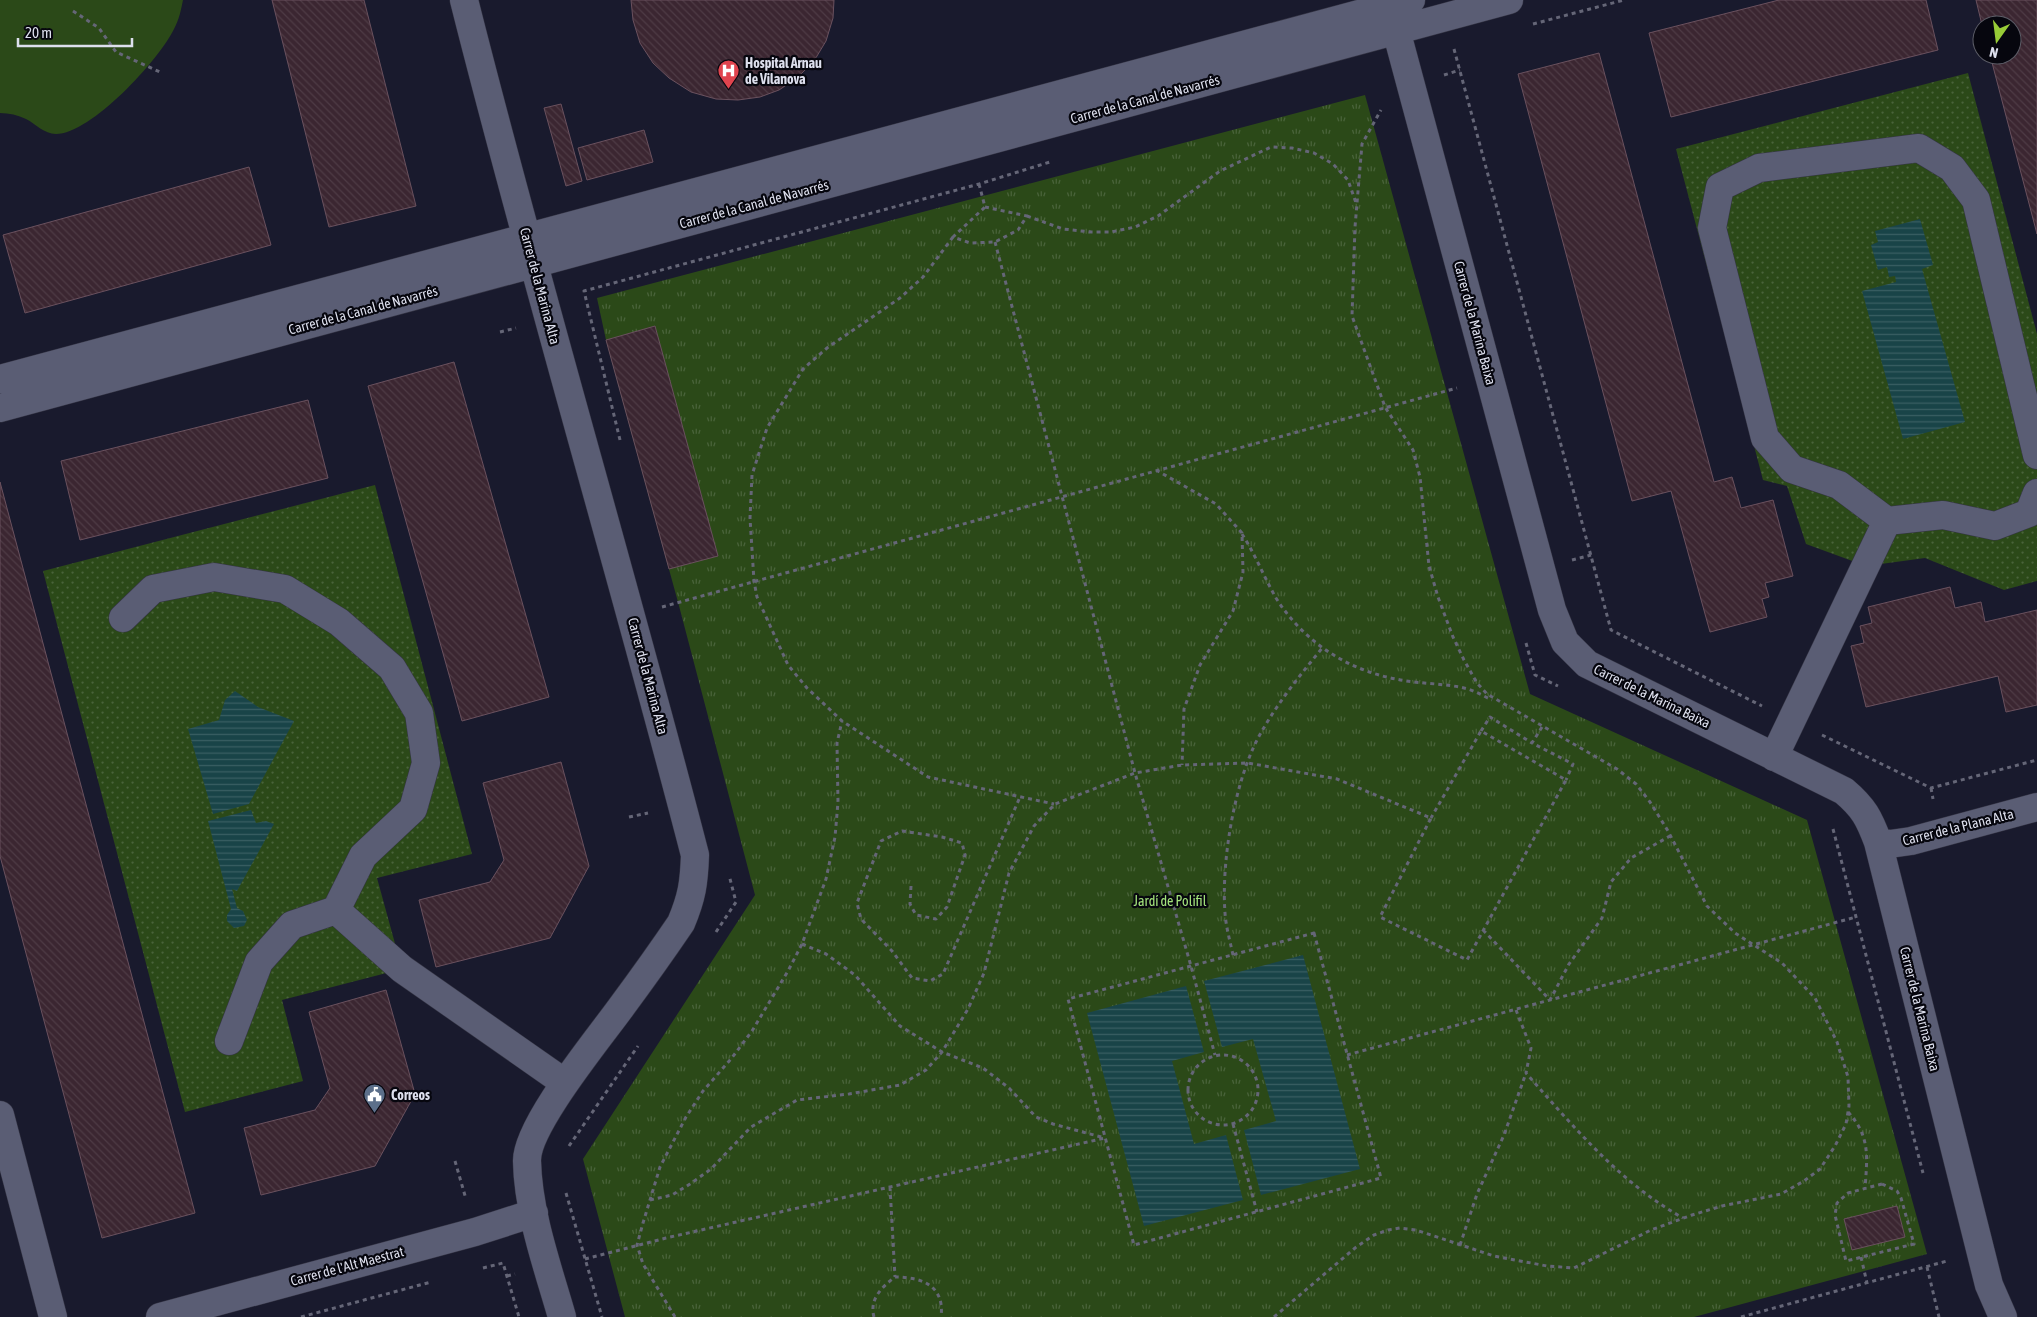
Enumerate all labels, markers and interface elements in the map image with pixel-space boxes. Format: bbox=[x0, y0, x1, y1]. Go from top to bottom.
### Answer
scale bar bbox=[18, 15, 131, 47]
north arrow bbox=[1972, 15, 2022, 65]
text: 20 m bbox=[25, 24, 52, 41]
text: N bbox=[1988, 44, 2000, 61]
place label: Hospital Arnau de Vilanova bbox=[745, 55, 822, 87]
hospital icon: Hospital Arnau de Vilanova bbox=[717, 59, 741, 90]
street label: Carrer de la Canal de Navarrés bbox=[1069, 71, 1221, 127]
street label: Carrer de la Canal de Navarrés bbox=[678, 176, 830, 232]
street label: Carrer de la Marina Alta bbox=[517, 226, 563, 346]
street label: Carrer de la Marina Baixa bbox=[1451, 259, 1499, 387]
street label: Carrer de la Canal de Navarrés bbox=[287, 282, 439, 338]
street label: Carrer de la Marina Alta bbox=[625, 616, 671, 736]
street label: Carrer de la Marina Baixa bbox=[1591, 661, 1713, 731]
street label: Carrer de la Plana Alta bbox=[1901, 805, 2015, 849]
park label: Jardí de Polifil bbox=[1134, 893, 1207, 909]
street label: Carrer de la Marina Baixa bbox=[1897, 945, 1943, 1073]
public building icon: Correos bbox=[363, 1083, 387, 1114]
place label: Correos bbox=[391, 1087, 430, 1103]
street label: Carrer de l'Alt Maestrat bbox=[289, 1243, 405, 1289]

